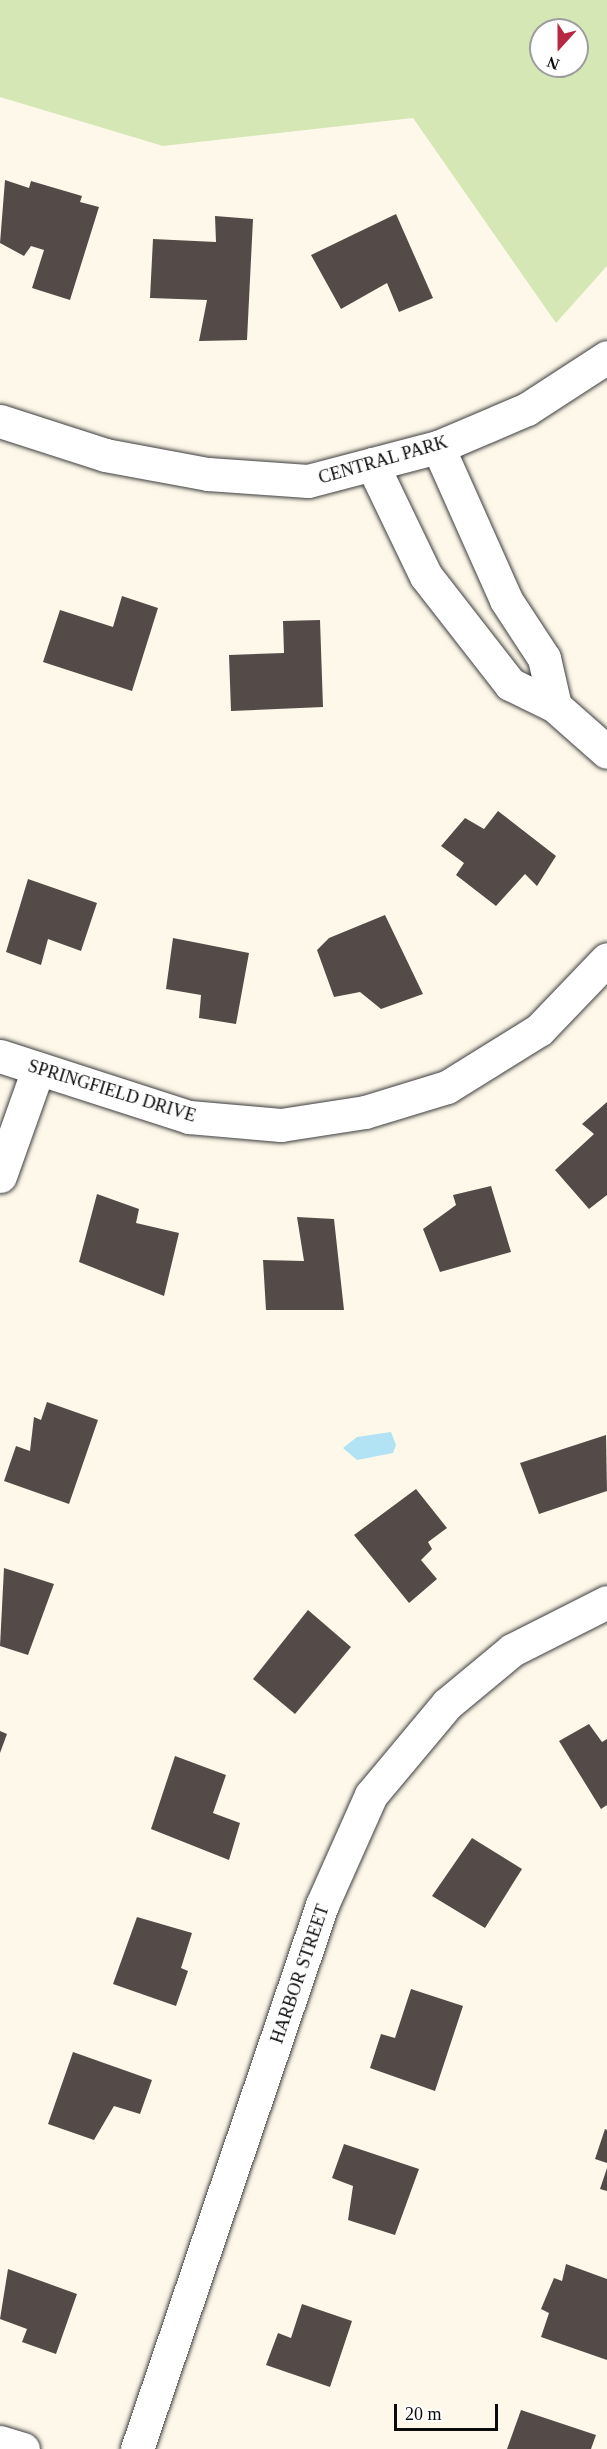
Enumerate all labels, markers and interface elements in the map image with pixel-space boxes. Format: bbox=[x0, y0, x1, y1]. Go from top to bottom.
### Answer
north arrow bbox=[529, 18, 589, 78]
text: N bbox=[545, 53, 562, 73]
street label: CENTRAL PARK bbox=[316, 431, 450, 489]
street label: SPRINGFIELD DRIVE bbox=[25, 1055, 199, 1127]
street label: HARBOR STREET bbox=[266, 1902, 334, 2046]
scale bar bbox=[397, 2392, 500, 2430]
text: 20 m bbox=[405, 2404, 442, 2424]

